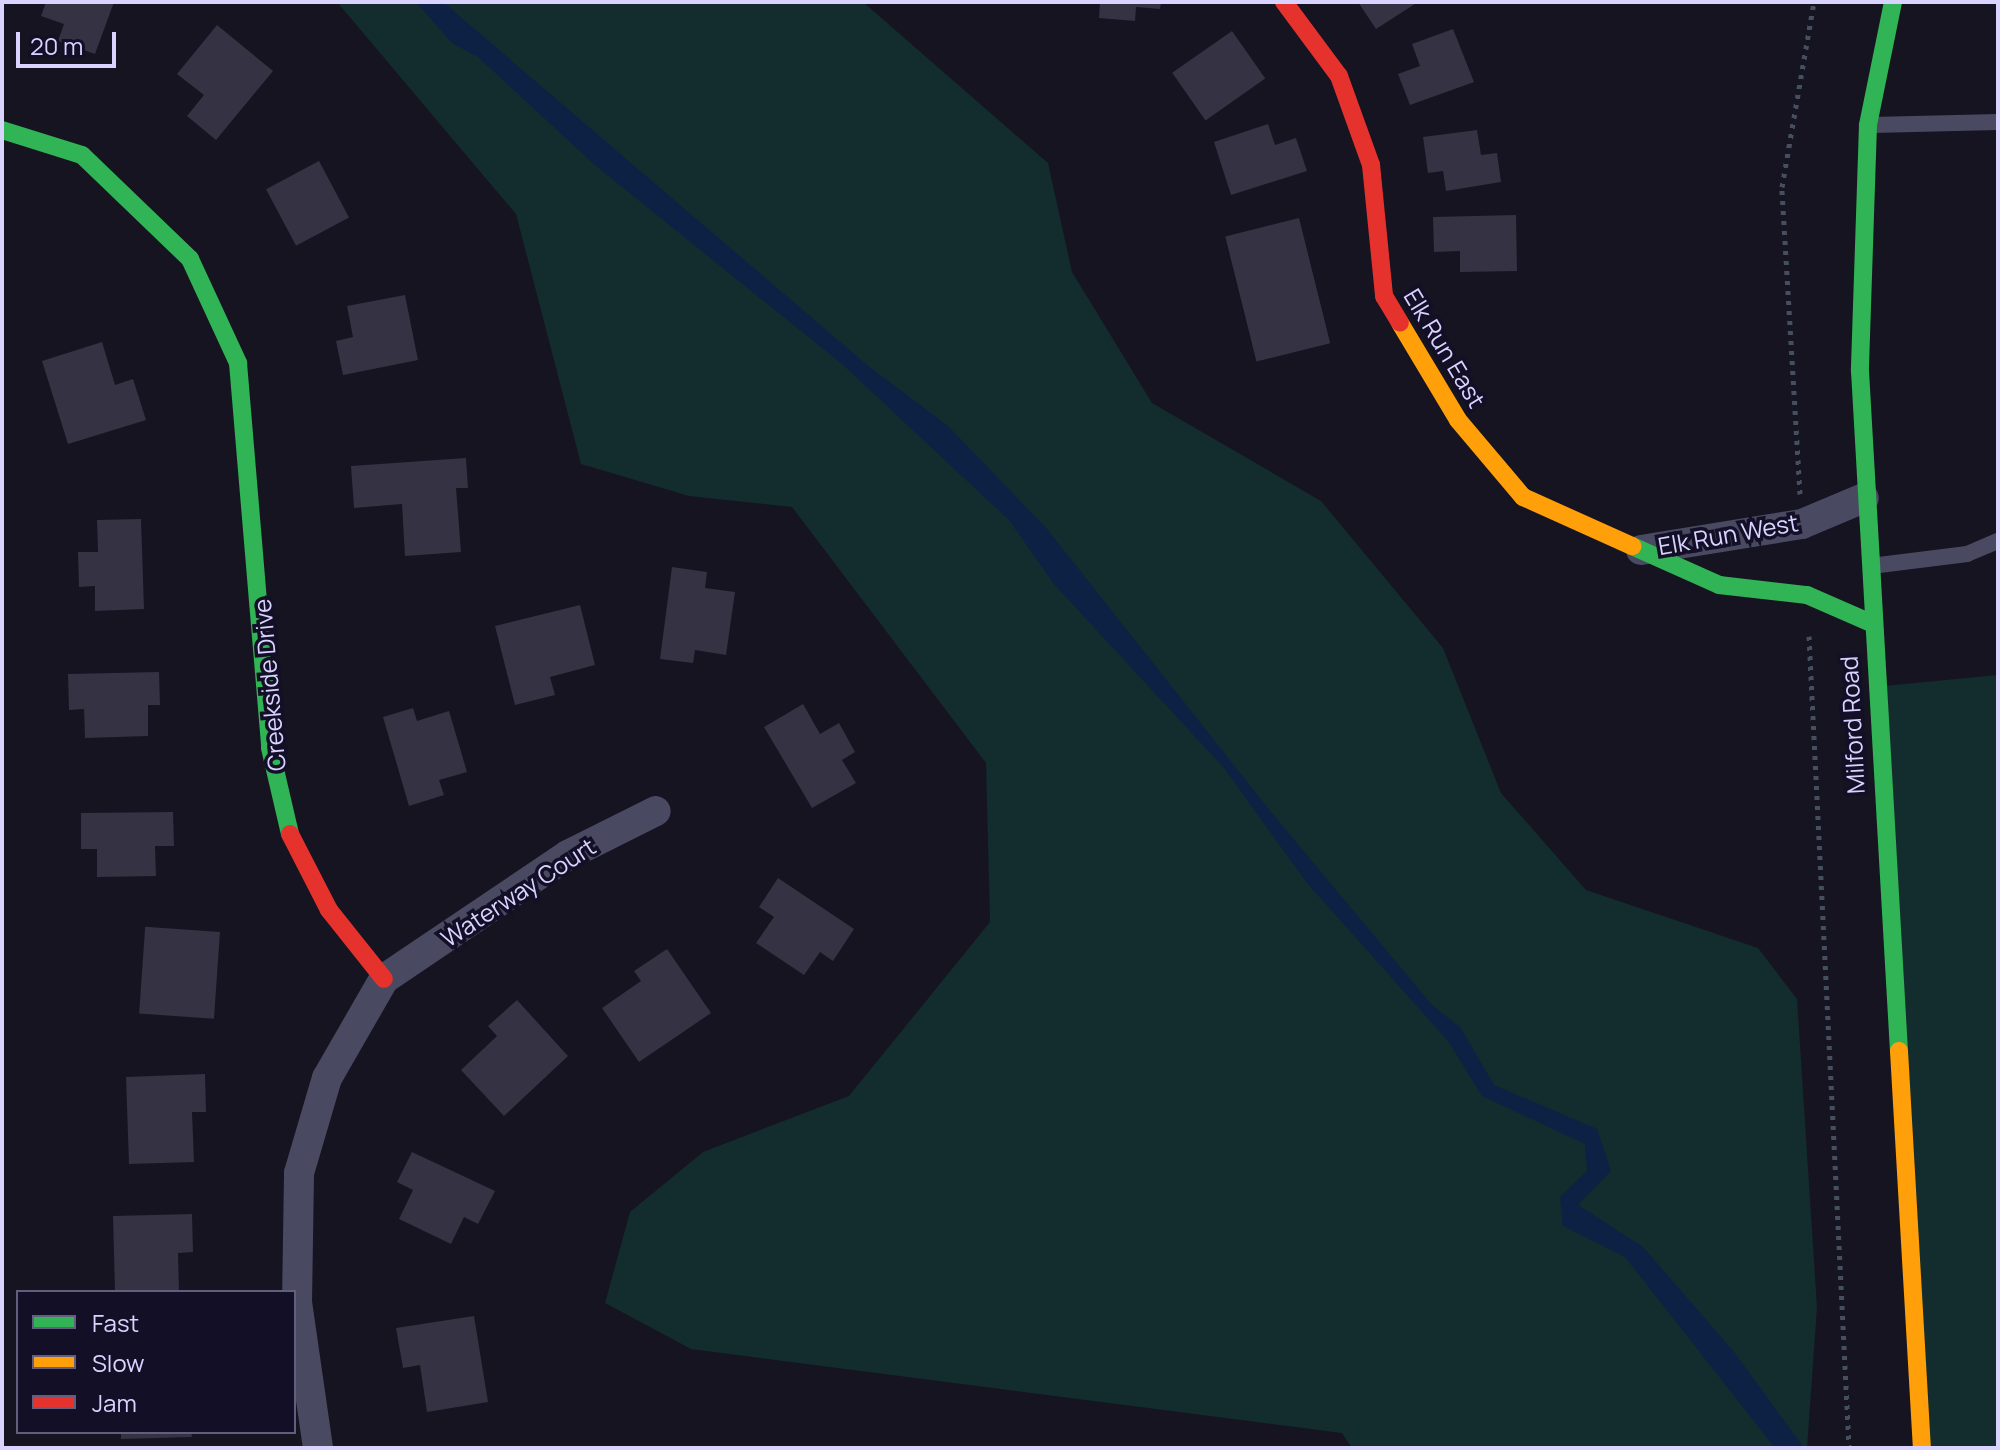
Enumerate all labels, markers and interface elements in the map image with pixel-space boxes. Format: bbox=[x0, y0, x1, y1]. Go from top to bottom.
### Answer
scale bar bbox=[20, 16, 120, 66]
text: 20 m bbox=[30, 29, 83, 62]
street label: Elk Run East bbox=[1398, 283, 1492, 413]
street label: Elk Run West bbox=[1656, 508, 1800, 560]
street label: Creekside Drive bbox=[247, 598, 291, 772]
street label: Milford Road bbox=[1834, 655, 1870, 795]
street label: Waterway Court bbox=[435, 831, 601, 953]
legend bbox=[16, 1290, 296, 1434]
text: Fast bbox=[92, 1306, 139, 1339]
text: Slow bbox=[92, 1346, 145, 1379]
text: Jam bbox=[92, 1386, 137, 1419]

